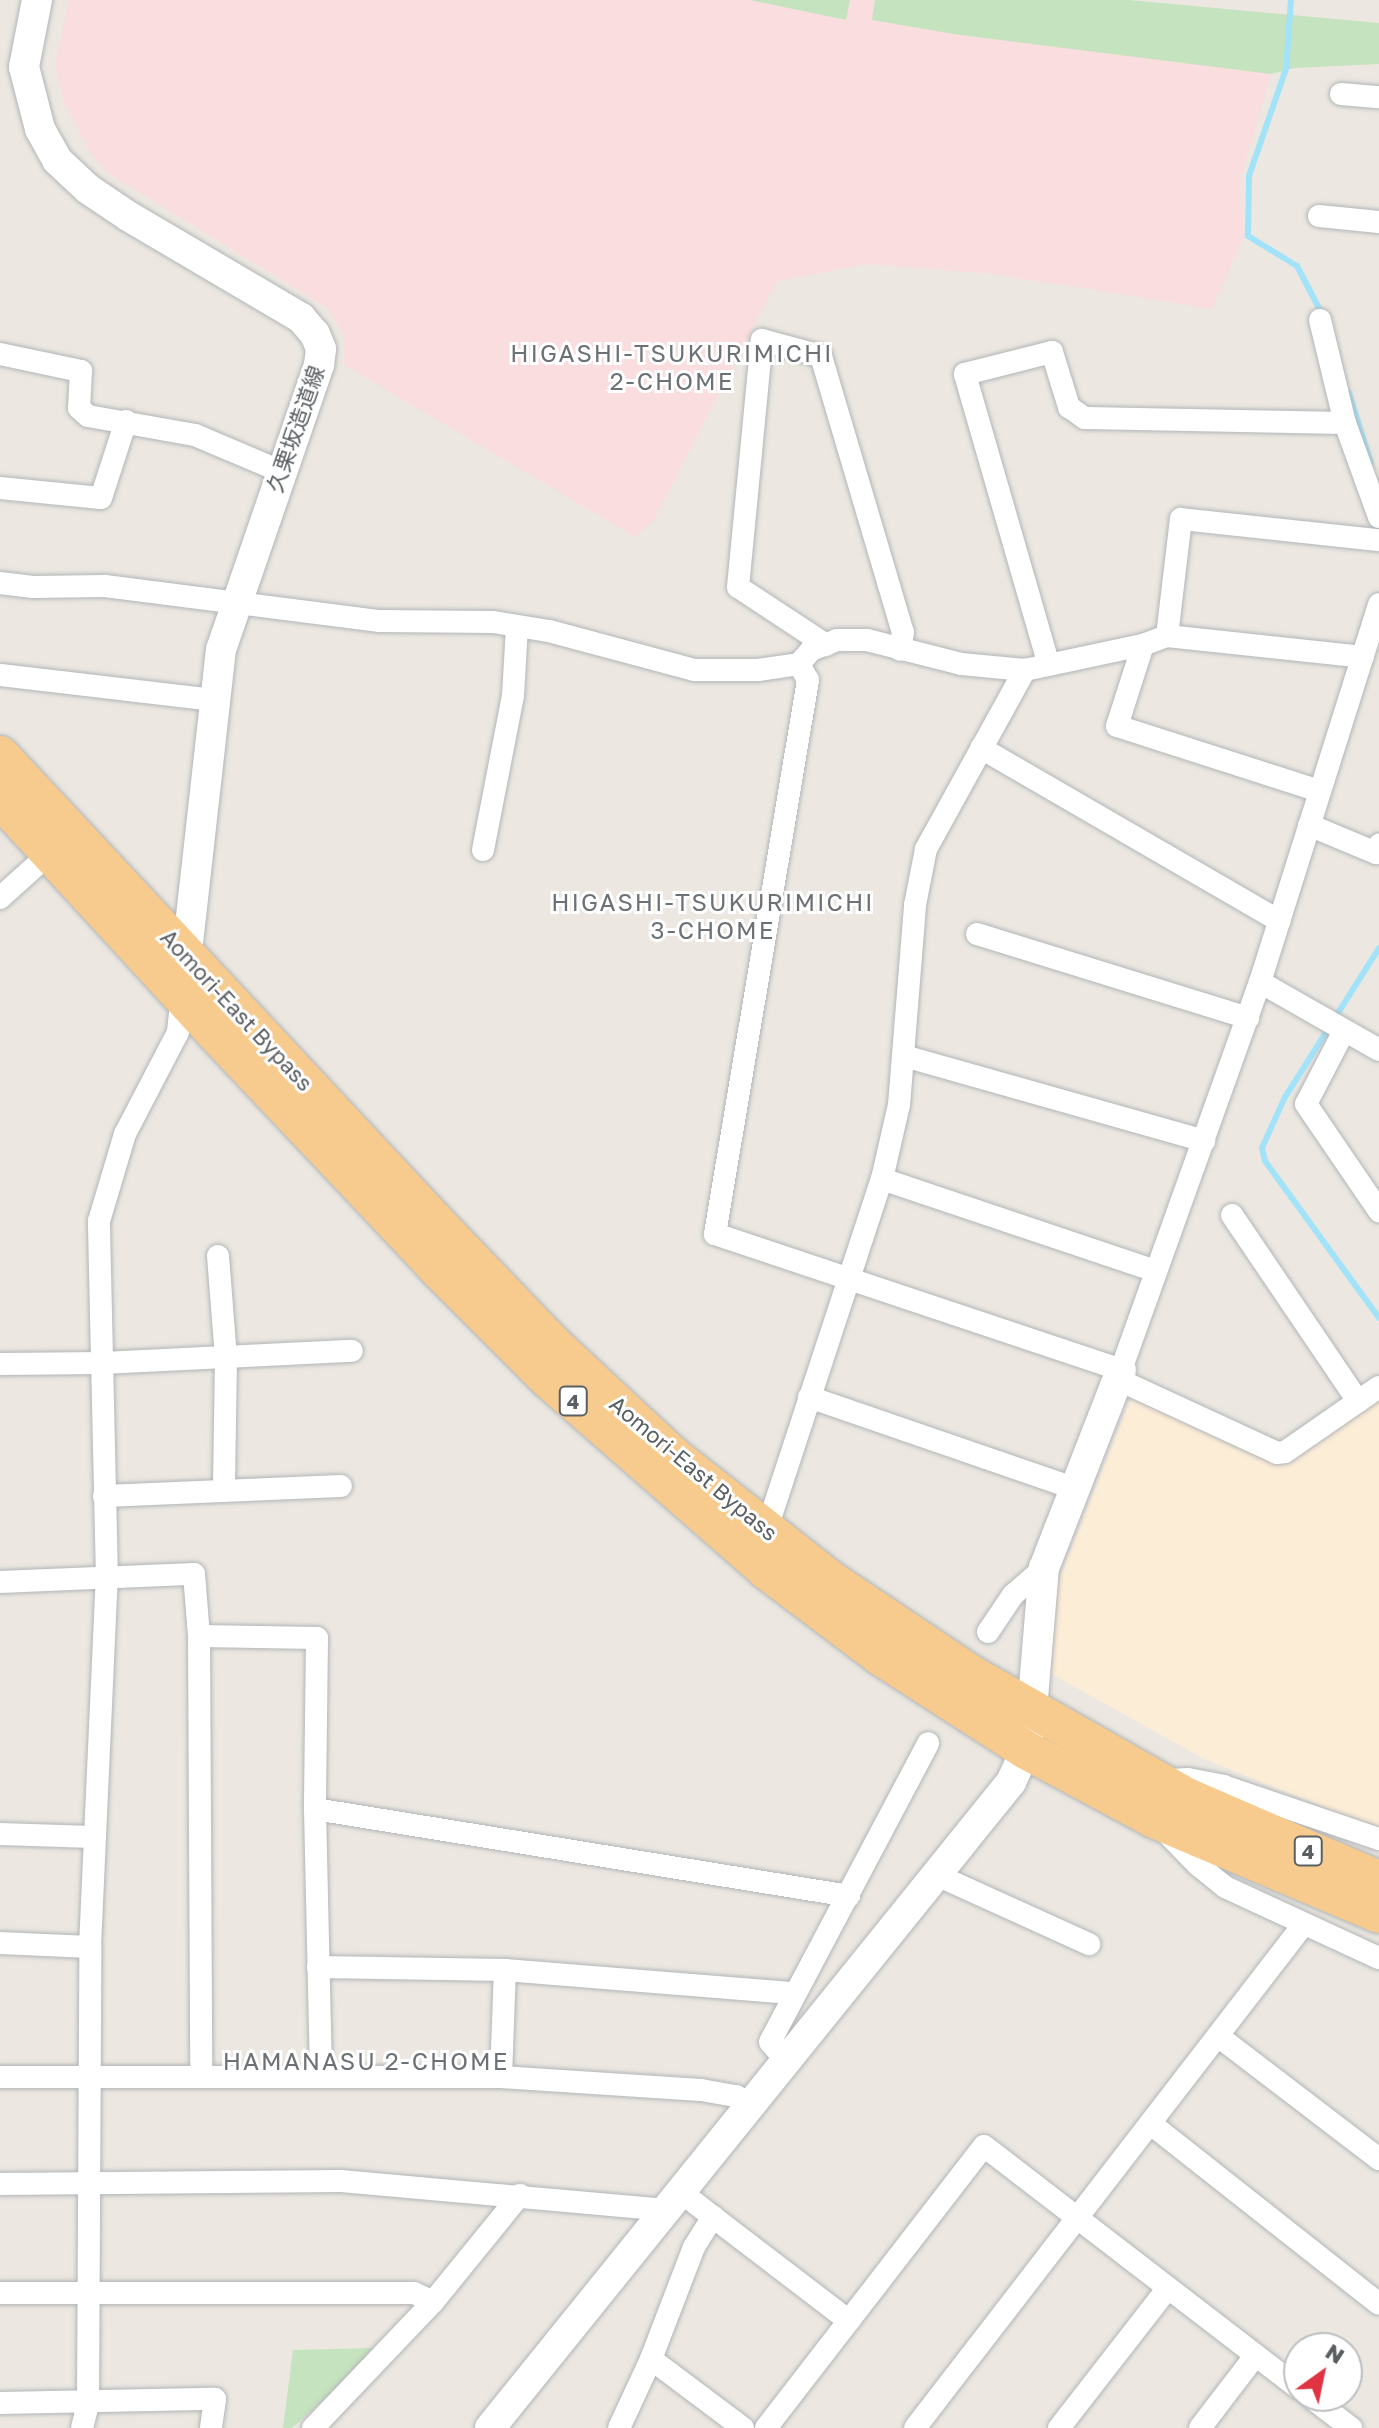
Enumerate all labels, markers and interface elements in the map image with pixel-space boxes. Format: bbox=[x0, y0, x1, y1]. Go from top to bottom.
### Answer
district label: HIGASHI-TSUKURIMICHI 2-CHOME bbox=[510, 339, 834, 395]
street label: 久栗坂造道線 bbox=[261, 362, 329, 496]
district label: HIGASHI-TSUKURIMICHI 3-CHOME bbox=[551, 888, 875, 944]
street label: Aomori-East Bypass bbox=[155, 924, 319, 1096]
road number: 4 bbox=[557, 1385, 589, 1417]
street label: Aomori-East Bypass bbox=[605, 1390, 783, 1546]
road number: 4 bbox=[1292, 1835, 1324, 1867]
district label: HAMANASU 2-CHOME bbox=[223, 2047, 509, 2075]
north arrow bbox=[1283, 2332, 1363, 2412]
text: N bbox=[1321, 2337, 1350, 2369]

